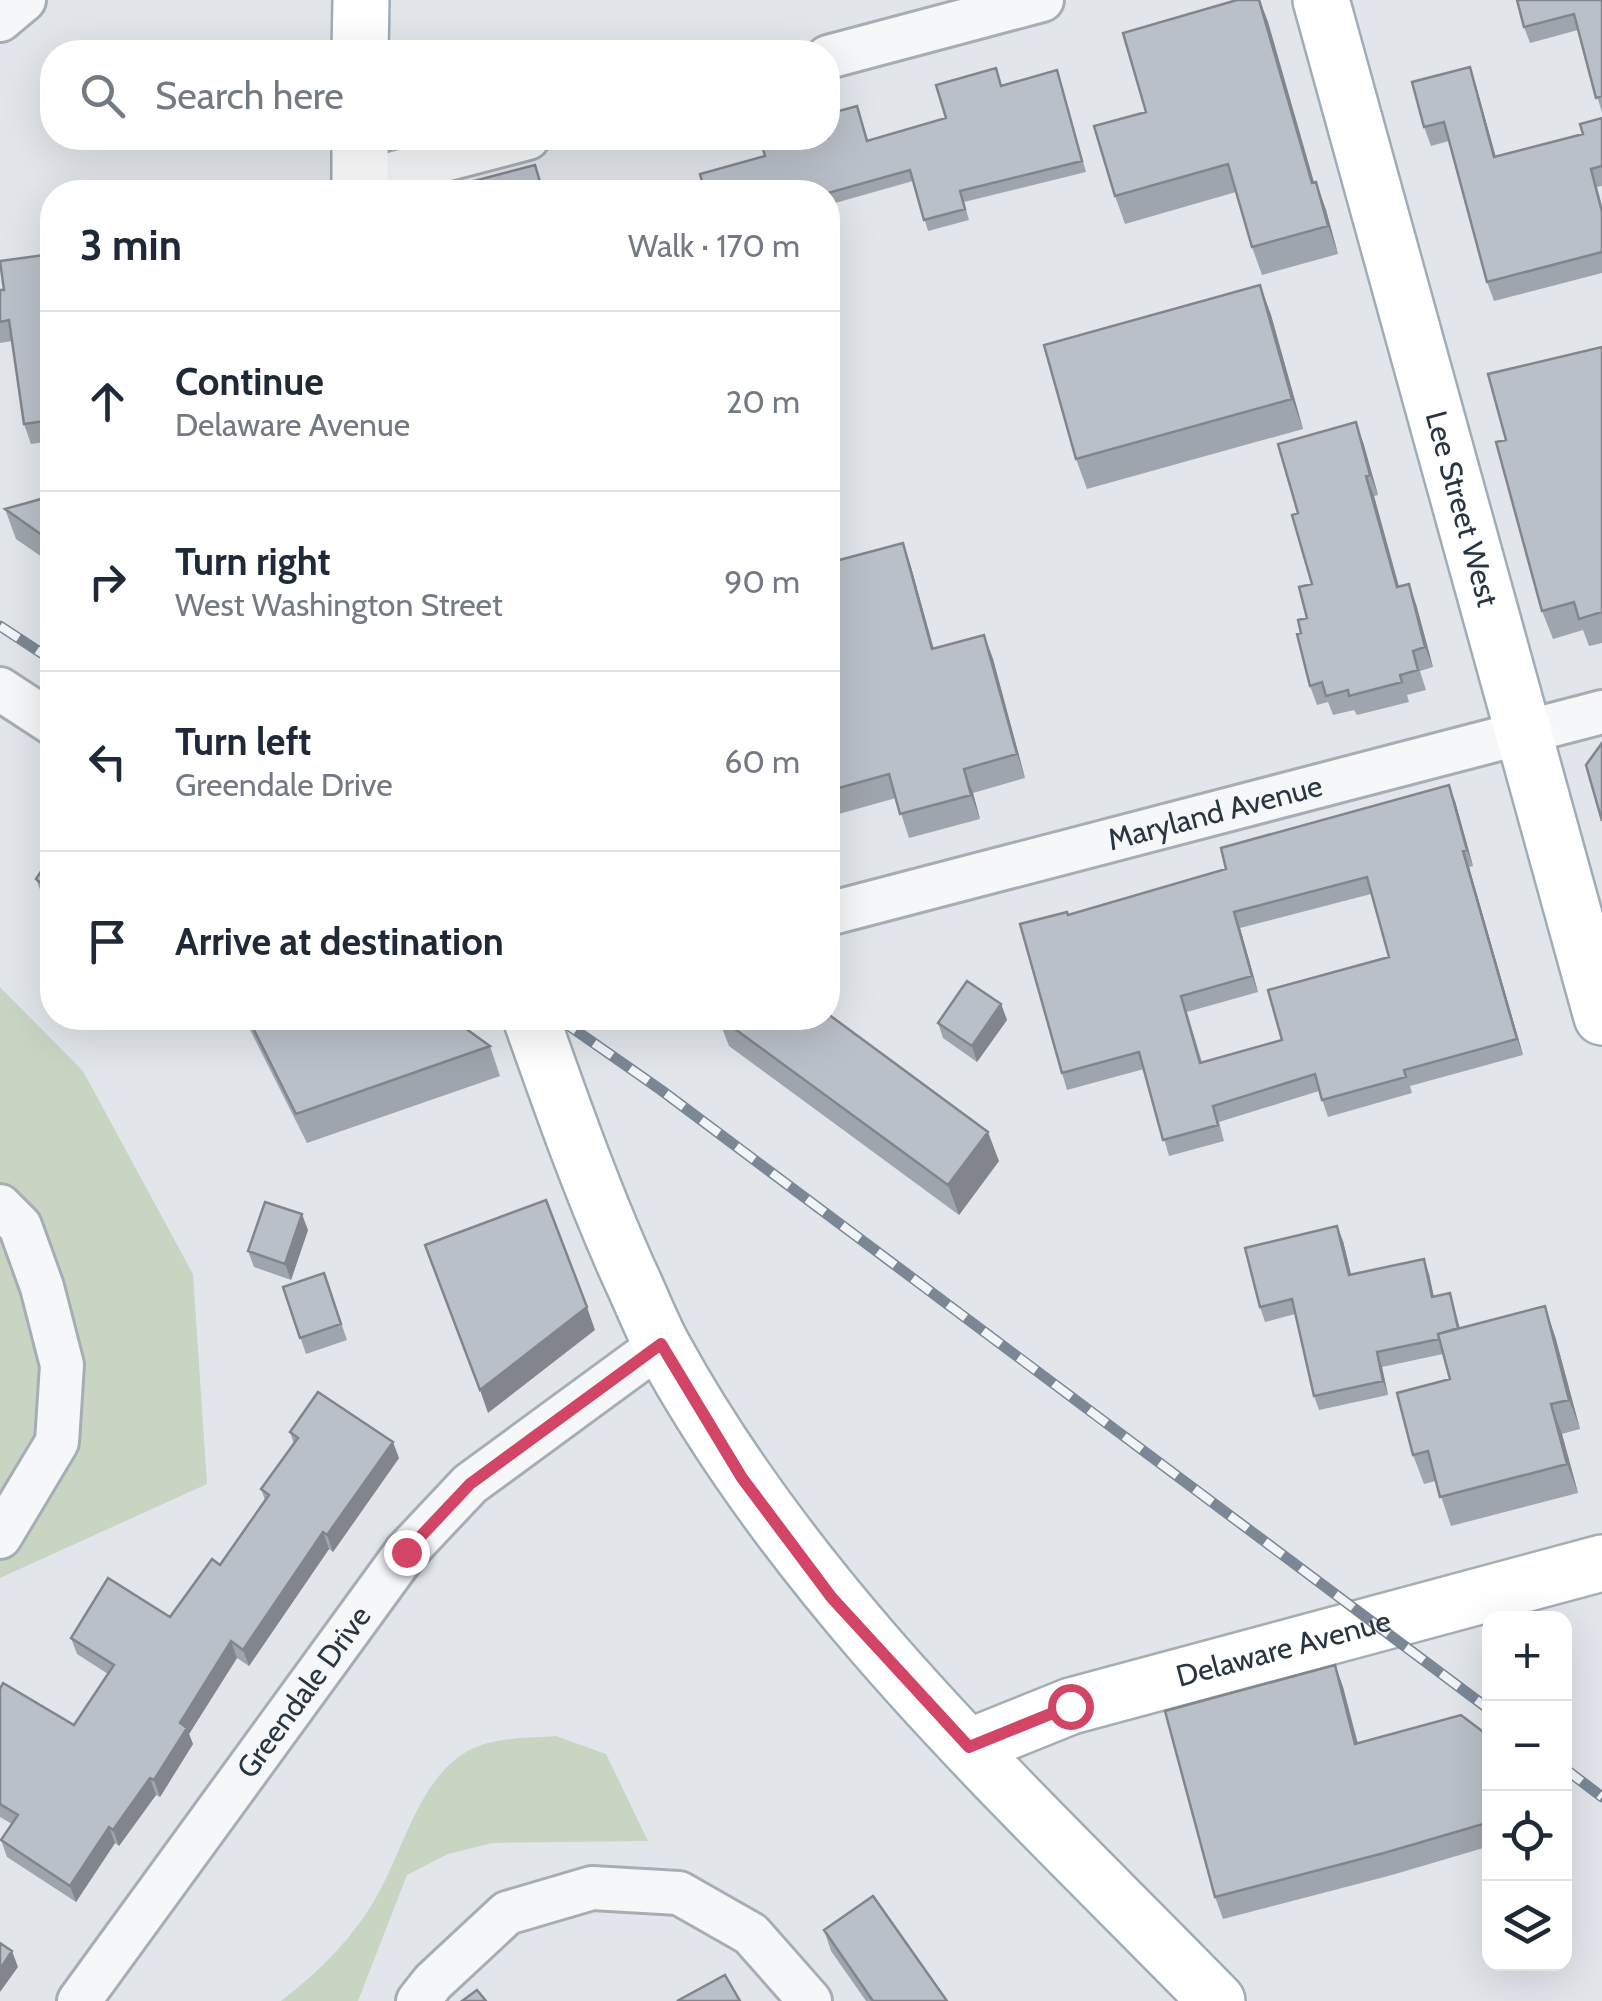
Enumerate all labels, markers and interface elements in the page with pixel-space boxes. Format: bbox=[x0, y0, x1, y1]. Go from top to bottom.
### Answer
search box bbox=[40, 40, 840, 150]
icon: search bbox=[75, 68, 130, 123]
text: Search here bbox=[155, 72, 344, 119]
text: 3 min bbox=[80, 219, 182, 271]
text: Walk · 170 m bbox=[628, 226, 800, 265]
text: Continue bbox=[175, 358, 324, 405]
icon: ahead bbox=[80, 374, 135, 429]
text: 20 m bbox=[726, 382, 800, 421]
text: Delaware Avenue bbox=[175, 405, 410, 444]
street label: Lee Street West bbox=[1417, 407, 1507, 611]
text: Turn right bbox=[175, 538, 331, 585]
icon: right bbox=[80, 554, 135, 609]
text: 90 m bbox=[724, 562, 800, 601]
text: West Washington Street bbox=[175, 585, 503, 624]
text: Turn left bbox=[175, 718, 311, 765]
icon: left bbox=[80, 734, 135, 789]
text: 60 m bbox=[724, 742, 800, 781]
text: Greendale Drive bbox=[175, 765, 393, 804]
street label: Maryland Avenue bbox=[1104, 767, 1326, 858]
icon: arrive bbox=[80, 914, 135, 969]
text: Arrive at destination bbox=[175, 918, 504, 965]
route end bbox=[384, 1530, 430, 1576]
street label: Greendale Drive bbox=[228, 1599, 379, 1785]
street label: Delaware Avenue bbox=[1172, 1602, 1395, 1695]
map controls bbox=[1482, 1611, 1572, 1971]
button: + bbox=[1482, 1611, 1572, 1701]
route start bbox=[1048, 1684, 1094, 1730]
button: − bbox=[1482, 1701, 1572, 1791]
button: locate bbox=[1482, 1791, 1572, 1881]
button: layers bbox=[1482, 1881, 1572, 1971]

